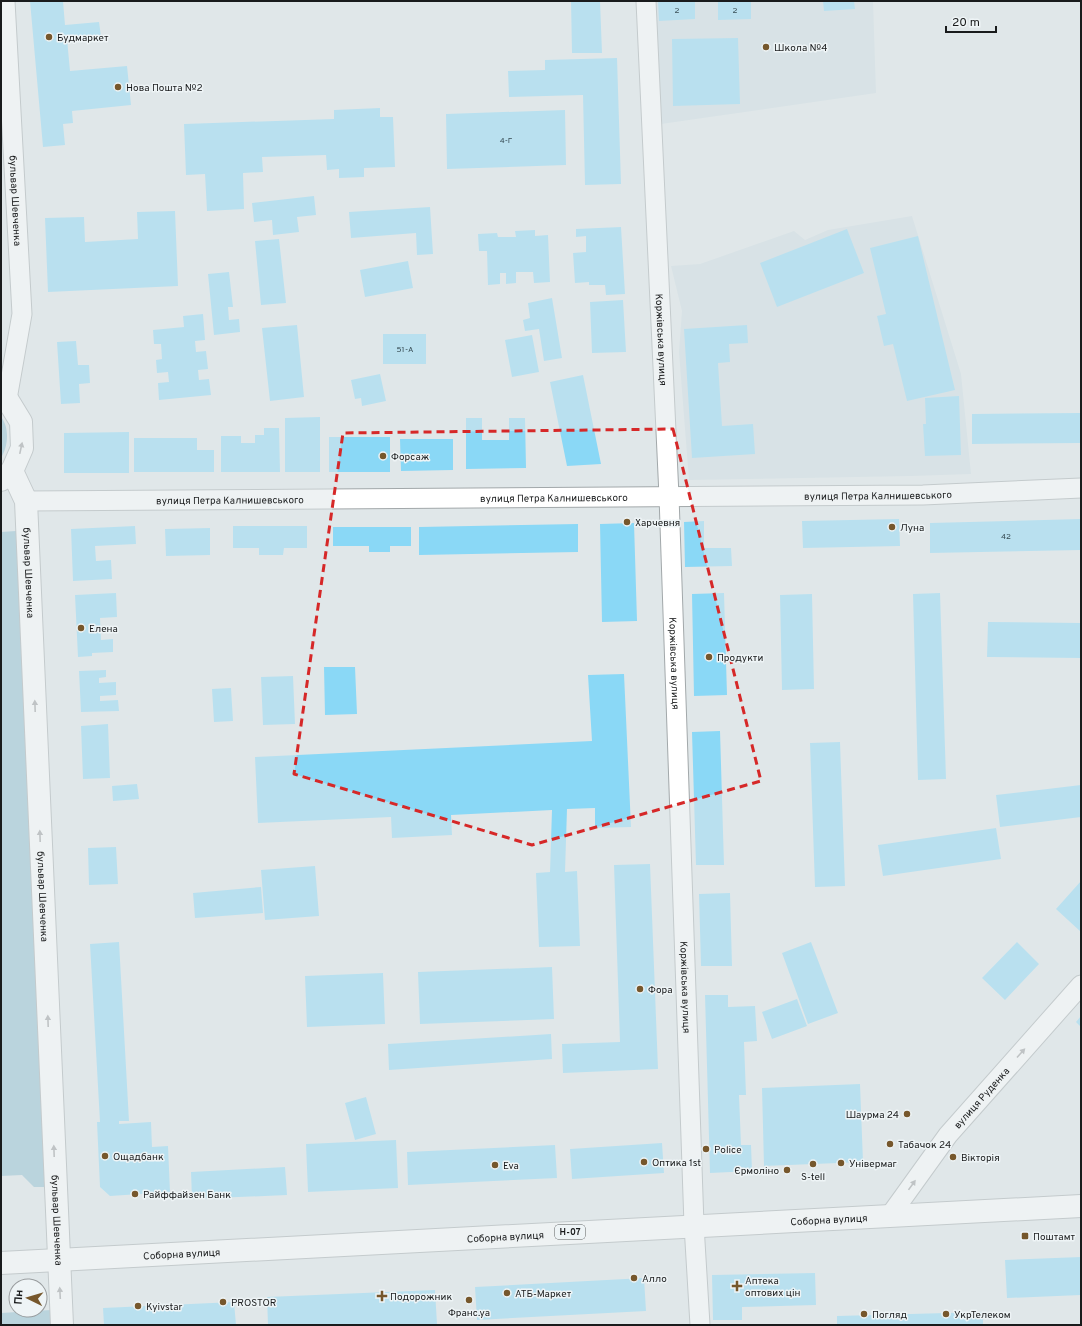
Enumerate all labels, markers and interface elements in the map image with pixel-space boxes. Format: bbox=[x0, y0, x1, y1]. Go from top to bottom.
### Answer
house number: 2 bbox=[675, 6, 680, 16]
house number: 2 bbox=[733, 6, 738, 16]
scale bar bbox=[946, 8, 996, 34]
text: 20 m bbox=[952, 15, 980, 31]
marker: Будмаркет bbox=[44, 32, 54, 42]
place label: Будмаркет bbox=[57, 32, 109, 45]
marker: Школа №4 bbox=[761, 42, 771, 52]
place label: Школа №4 bbox=[774, 42, 827, 55]
marker: Нова Пошта №2 bbox=[113, 82, 123, 92]
place label: Нова Пошта №2 bbox=[126, 82, 203, 95]
house number: 4-Г bbox=[500, 136, 513, 146]
street label: бульвар Шевченка bbox=[5, 155, 23, 247]
street label: Коржівська вулиця bbox=[652, 293, 669, 386]
house number: 51-А bbox=[397, 345, 414, 355]
one-way arrow bbox=[18, 442, 24, 454]
marker: Форсаж bbox=[378, 451, 388, 461]
place label: Форсаж bbox=[391, 451, 430, 464]
street label: вулиця Петра Калнишевського bbox=[804, 489, 953, 504]
street label: вулиця Петра Калнишевського bbox=[480, 492, 628, 506]
street label: вулиця Петра Калнишевського bbox=[156, 494, 304, 508]
marker: Харчевня bbox=[622, 517, 632, 527]
place label: Харчевня bbox=[635, 517, 680, 530]
marker: Луна bbox=[887, 522, 897, 532]
place label: Луна bbox=[900, 522, 924, 535]
street label: бульвар Шевченка bbox=[19, 527, 36, 619]
house number: 42 bbox=[1001, 532, 1011, 542]
street label: Коржівська вулиця bbox=[665, 617, 681, 710]
marker: Елена bbox=[76, 623, 86, 633]
place label: Елена bbox=[89, 623, 118, 636]
marker: Продукти bbox=[704, 652, 714, 662]
place label: Продукти bbox=[717, 652, 763, 665]
one-way arrow bbox=[32, 699, 38, 712]
one-way arrow bbox=[37, 830, 44, 842]
street label: бульвар Шевченка bbox=[33, 851, 50, 942]
street label: Коржівська вулиця bbox=[676, 941, 692, 1034]
marker: Фора bbox=[635, 984, 645, 994]
place label: Фора bbox=[648, 984, 673, 997]
one-way arrow bbox=[45, 1015, 52, 1027]
one-way arrow bbox=[1016, 1048, 1025, 1057]
street label: вулиця Руденка bbox=[952, 1065, 1013, 1132]
place label: Шаурма 24 bbox=[846, 1109, 899, 1122]
marker: Шаурма 24 bbox=[902, 1109, 912, 1119]
marker: Табачок 24 bbox=[885, 1139, 895, 1149]
place label: Табачок 24 bbox=[898, 1139, 951, 1152]
one-way arrow bbox=[51, 1144, 57, 1157]
marker: Police bbox=[701, 1144, 711, 1154]
place label: Police bbox=[714, 1144, 742, 1157]
marker: Ощадбанк bbox=[100, 1151, 110, 1161]
place label: Ощадбанк bbox=[113, 1151, 164, 1164]
marker: Вікторія bbox=[948, 1152, 958, 1162]
place label: Вікторія bbox=[961, 1152, 1000, 1165]
marker: Оптика 1st bbox=[639, 1157, 649, 1167]
place label: Оптика 1st bbox=[652, 1157, 701, 1170]
marker: Універмаг bbox=[836, 1158, 846, 1168]
place label: Універмаг bbox=[849, 1158, 897, 1171]
marker: S-tell bbox=[808, 1159, 818, 1169]
marker: Eva bbox=[490, 1160, 500, 1170]
place label: Eva bbox=[503, 1160, 519, 1173]
place label: Єрмоліно bbox=[734, 1165, 779, 1178]
marker: Єрмоліно bbox=[782, 1165, 792, 1175]
place label: S-tell bbox=[801, 1171, 825, 1184]
street label: бульвар Шевченка bbox=[47, 1175, 64, 1266]
one-way arrow bbox=[907, 1180, 916, 1191]
marker: Райффайзен Банк bbox=[130, 1189, 140, 1199]
place label: Райффайзен Банк bbox=[143, 1189, 231, 1202]
street label: Соборна вулиця bbox=[790, 1212, 868, 1229]
road number: Н-07 bbox=[555, 1225, 585, 1239]
street label: Соборна вулиця bbox=[466, 1229, 544, 1246]
marker: Поштамт bbox=[1020, 1231, 1030, 1241]
place label: Поштамт bbox=[1033, 1231, 1075, 1244]
street label: Соборна вулиця bbox=[143, 1246, 221, 1263]
marker: Алло bbox=[629, 1273, 639, 1283]
place label: Алло bbox=[642, 1273, 667, 1286]
place label: Аптека оптових цін bbox=[745, 1275, 801, 1300]
north arrow bbox=[8, 1278, 48, 1318]
marker: Аптека оптових цін bbox=[732, 1281, 742, 1291]
one-way arrow bbox=[57, 1286, 63, 1299]
marker: АТБ-Маркет bbox=[502, 1288, 512, 1298]
place label: АТБ-Маркет bbox=[515, 1288, 572, 1301]
text: Пн bbox=[11, 1289, 27, 1305]
marker: Подорожник bbox=[377, 1291, 387, 1301]
place label: Подорожник bbox=[390, 1291, 452, 1304]
marker: Франс.уа bbox=[464, 1295, 474, 1305]
marker: PROSTOR bbox=[218, 1297, 228, 1307]
place label: PROSTOR bbox=[231, 1297, 276, 1310]
marker: Kyivstar bbox=[133, 1301, 143, 1311]
place label: Kyivstar bbox=[146, 1301, 183, 1314]
place label: Франс.уа bbox=[448, 1307, 490, 1320]
marker: Погляд bbox=[859, 1309, 869, 1319]
place label: Погляд bbox=[872, 1309, 907, 1322]
marker: УкрТелеком bbox=[941, 1309, 951, 1319]
place label: УкрТелеком bbox=[954, 1309, 1011, 1322]

